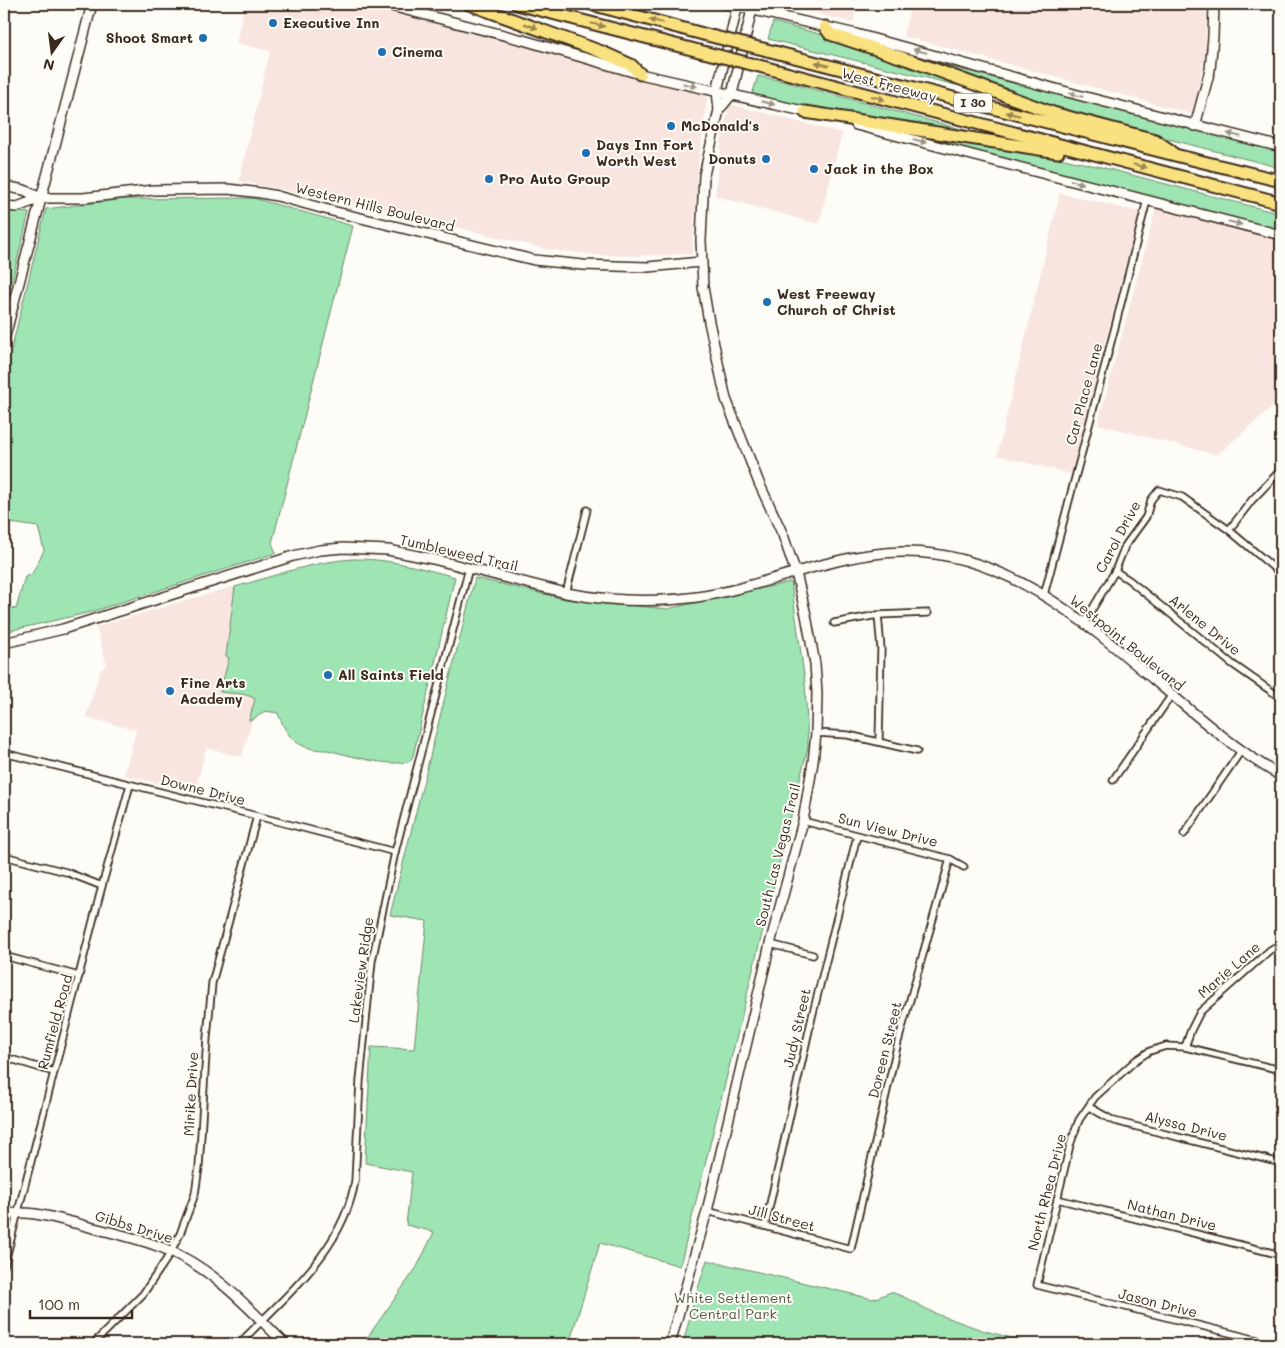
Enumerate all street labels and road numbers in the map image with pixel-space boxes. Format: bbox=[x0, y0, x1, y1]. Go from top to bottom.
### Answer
street label: West Freeway bbox=[840, 63, 939, 106]
road number: I 30 bbox=[954, 94, 992, 112]
street label: Western Hills Boulevard bbox=[294, 178, 457, 236]
street label: Car Place Lane bbox=[1061, 341, 1106, 447]
street label: Carol Drive bbox=[1091, 497, 1145, 576]
street label: Tumbleweed Trail bbox=[398, 530, 520, 575]
street label: Westpoint Boulevard bbox=[1066, 590, 1189, 695]
street label: Arlene Drive bbox=[1166, 590, 1245, 659]
street label: Downe Drive bbox=[159, 770, 247, 809]
street label: South Las Vegas Trail bbox=[751, 781, 805, 928]
street label: Sun View Drive bbox=[836, 808, 940, 851]
street label: Lakeview Ridge bbox=[344, 916, 377, 1024]
street label: Marie Lane bbox=[1193, 937, 1264, 1002]
street label: Rumfield Road bbox=[33, 972, 76, 1072]
street label: Judy Street bbox=[778, 986, 815, 1069]
street label: Doreen Street bbox=[863, 1000, 906, 1100]
street label: Mirike Drive bbox=[179, 1051, 202, 1137]
street label: Alyssa Drive bbox=[1143, 1106, 1229, 1145]
street label: North Rhea Drive bbox=[1023, 1131, 1070, 1252]
street label: Nathan Drive bbox=[1126, 1194, 1219, 1235]
street label: Jill Street bbox=[747, 1200, 817, 1235]
street label: Gibbs Drive bbox=[93, 1206, 176, 1247]
street label: Jason Drive bbox=[1117, 1284, 1200, 1322]

